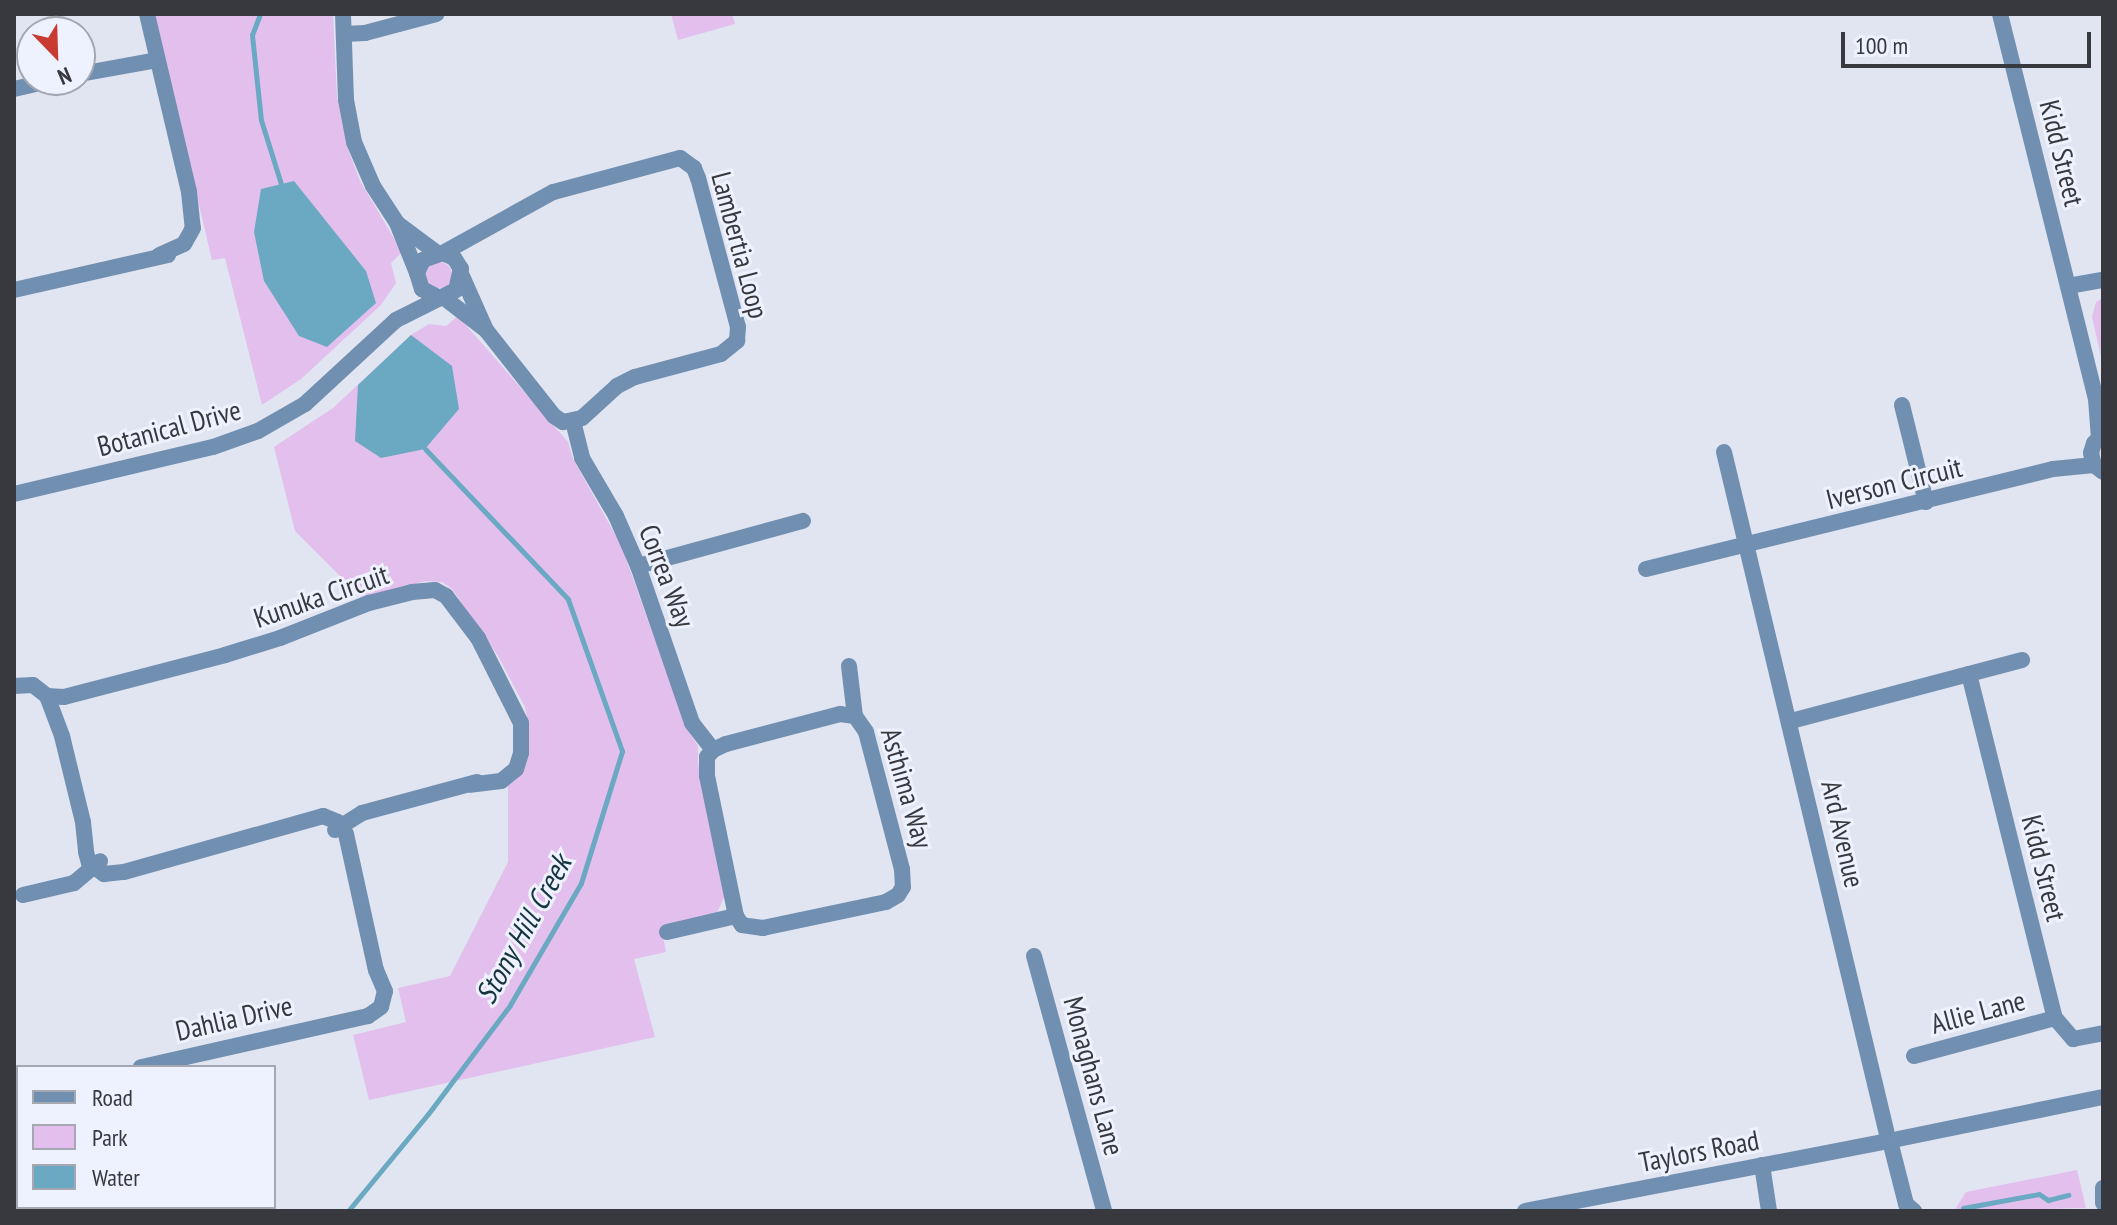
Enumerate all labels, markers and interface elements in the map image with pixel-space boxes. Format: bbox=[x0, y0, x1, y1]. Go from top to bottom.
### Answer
north arrow bbox=[16, 16, 96, 96]
scale bar bbox=[1845, 16, 2095, 66]
text: 100 m bbox=[1855, 30, 1908, 61]
text: N bbox=[54, 61, 76, 91]
street label: Kidd Street bbox=[2033, 97, 2091, 209]
street label: Lambertia Loop bbox=[704, 168, 776, 322]
street label: Botanical Drive bbox=[94, 393, 244, 463]
street label: Iverson Circuit bbox=[1823, 450, 1965, 516]
street label: Correa Way bbox=[632, 520, 702, 632]
street label: Kunuka Circuit bbox=[249, 557, 393, 635]
street label: Asthima Way bbox=[874, 724, 940, 852]
street label: Ard Avenue bbox=[1814, 777, 1872, 891]
street label: Kidd Street bbox=[2015, 812, 2073, 924]
water label: Stony Hill Creek bbox=[467, 848, 579, 1010]
street label: Allie Lane bbox=[1927, 983, 2029, 1041]
street label: Dahlia Drive bbox=[172, 988, 296, 1048]
street label: Monaghans Lane bbox=[1057, 993, 1131, 1159]
legend bbox=[16, 1065, 276, 1209]
text: Road bbox=[92, 1082, 133, 1113]
text: Park bbox=[92, 1122, 128, 1153]
street label: Taylors Road bbox=[1636, 1123, 1762, 1179]
text: Water bbox=[92, 1162, 140, 1193]

